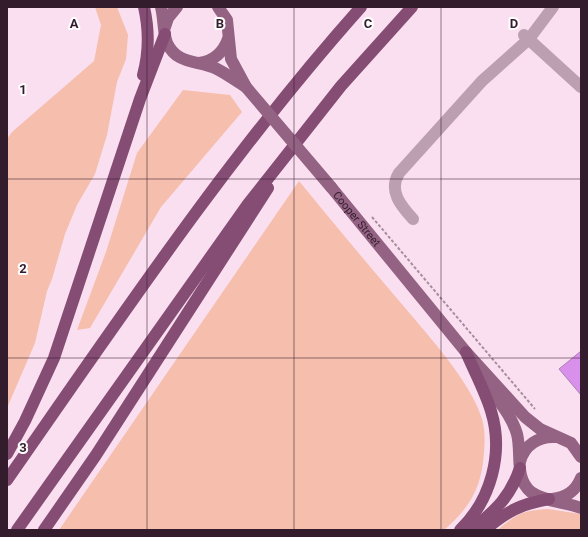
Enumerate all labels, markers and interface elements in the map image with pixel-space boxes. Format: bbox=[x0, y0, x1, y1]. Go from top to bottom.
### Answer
text: A bbox=[70, 16, 79, 31]
text: B bbox=[216, 16, 224, 31]
text: C bbox=[364, 16, 373, 31]
text: D bbox=[510, 16, 518, 31]
text: 1 bbox=[19, 82, 27, 97]
street label: Cooper Street bbox=[330, 189, 383, 250]
text: 2 bbox=[19, 261, 27, 276]
text: 3 bbox=[19, 440, 27, 455]

